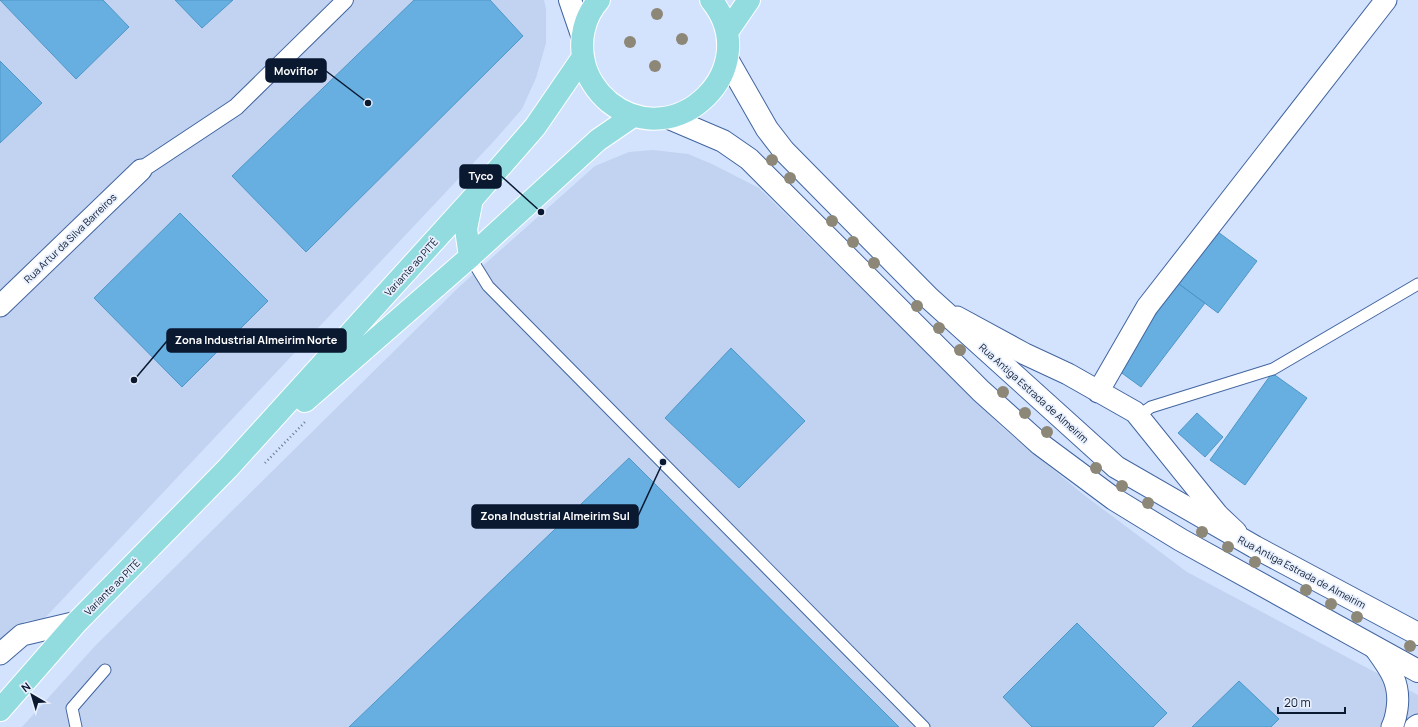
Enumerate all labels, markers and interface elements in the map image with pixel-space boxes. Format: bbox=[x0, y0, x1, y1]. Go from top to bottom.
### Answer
callout: Moviflor bbox=[266, 59, 326, 82]
text: Moviflor bbox=[274, 63, 319, 78]
callout: Tyco bbox=[460, 165, 501, 188]
text: Tyco bbox=[469, 168, 494, 183]
street label: Rua Artur da Silva Barreiros bbox=[21, 190, 119, 286]
street label: Variante ao PITÉ bbox=[381, 235, 441, 299]
callout: Zona Industrial Almeirim Norte bbox=[167, 329, 346, 352]
text: Zona Industrial Almeirim Norte bbox=[175, 332, 338, 347]
street label: Rua Antiga Estrada de Almeirim bbox=[976, 340, 1092, 446]
callout: Zona Industrial Almeirim Sul bbox=[472, 505, 638, 528]
text: Zona Industrial Almeirim Sul bbox=[480, 508, 630, 523]
street label: Rua Antiga Estrada de Almeirim bbox=[1236, 532, 1368, 612]
street label: Variante ao PITÉ bbox=[81, 556, 143, 618]
north arrow bbox=[12, 675, 52, 715]
text: N bbox=[18, 678, 33, 695]
scale bar bbox=[1278, 689, 1345, 715]
text: 20 m bbox=[1284, 694, 1311, 711]

